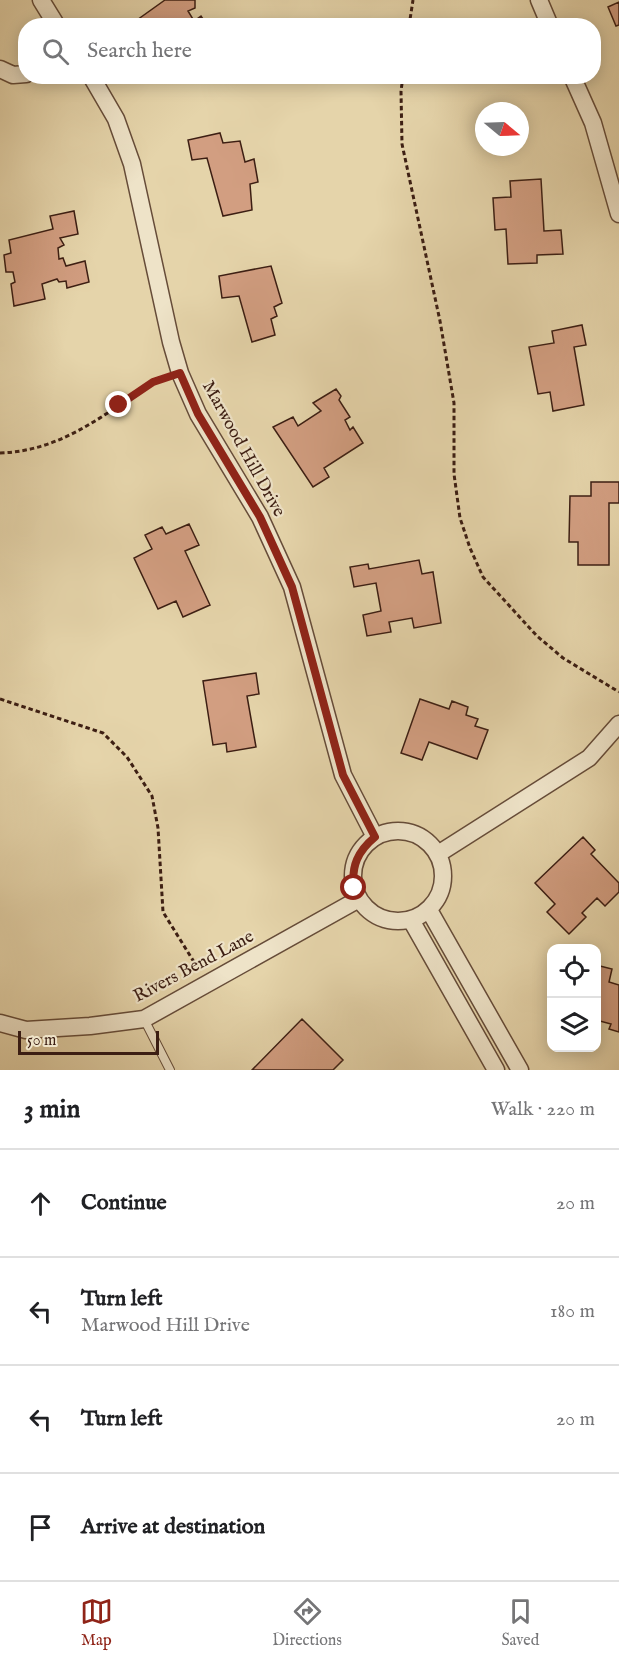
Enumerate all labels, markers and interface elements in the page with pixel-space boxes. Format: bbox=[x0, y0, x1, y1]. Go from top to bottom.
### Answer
search box bbox=[18, 18, 601, 84]
icon: search bbox=[39, 35, 72, 68]
text: Search here bbox=[87, 37, 192, 65]
north arrow bbox=[475, 102, 529, 156]
street label: Marwood Hill Drive bbox=[196, 377, 290, 521]
route end bbox=[105, 391, 131, 417]
route start bbox=[340, 874, 366, 900]
street label: Rivers Bend Lane bbox=[130, 926, 258, 1008]
map controls bbox=[547, 944, 601, 1052]
button: locate bbox=[547, 944, 601, 998]
button: layers bbox=[547, 998, 601, 1052]
scale bar bbox=[18, 1028, 159, 1056]
text: 50 m bbox=[27, 1031, 56, 1051]
text: 3 min bbox=[24, 1093, 80, 1126]
text: Walk · 220 m bbox=[491, 1097, 595, 1122]
icon: ahead bbox=[24, 1187, 57, 1220]
text: Continue bbox=[81, 1189, 167, 1217]
text: 20 m bbox=[556, 1191, 595, 1216]
text: Turn left bbox=[81, 1285, 163, 1313]
icon: left bbox=[24, 1295, 57, 1328]
text: 180 m bbox=[550, 1299, 595, 1324]
text: Marwood Hill Drive bbox=[81, 1313, 250, 1338]
icon: left bbox=[24, 1403, 57, 1436]
text: Turn left bbox=[81, 1405, 163, 1433]
text: 20 m bbox=[556, 1407, 595, 1432]
icon: arrive bbox=[24, 1511, 57, 1544]
text: Arrive at destination bbox=[81, 1513, 265, 1541]
tab: Map bbox=[80, 1595, 113, 1651]
tab: Directions bbox=[272, 1595, 342, 1651]
tab: Saved bbox=[501, 1595, 539, 1651]

